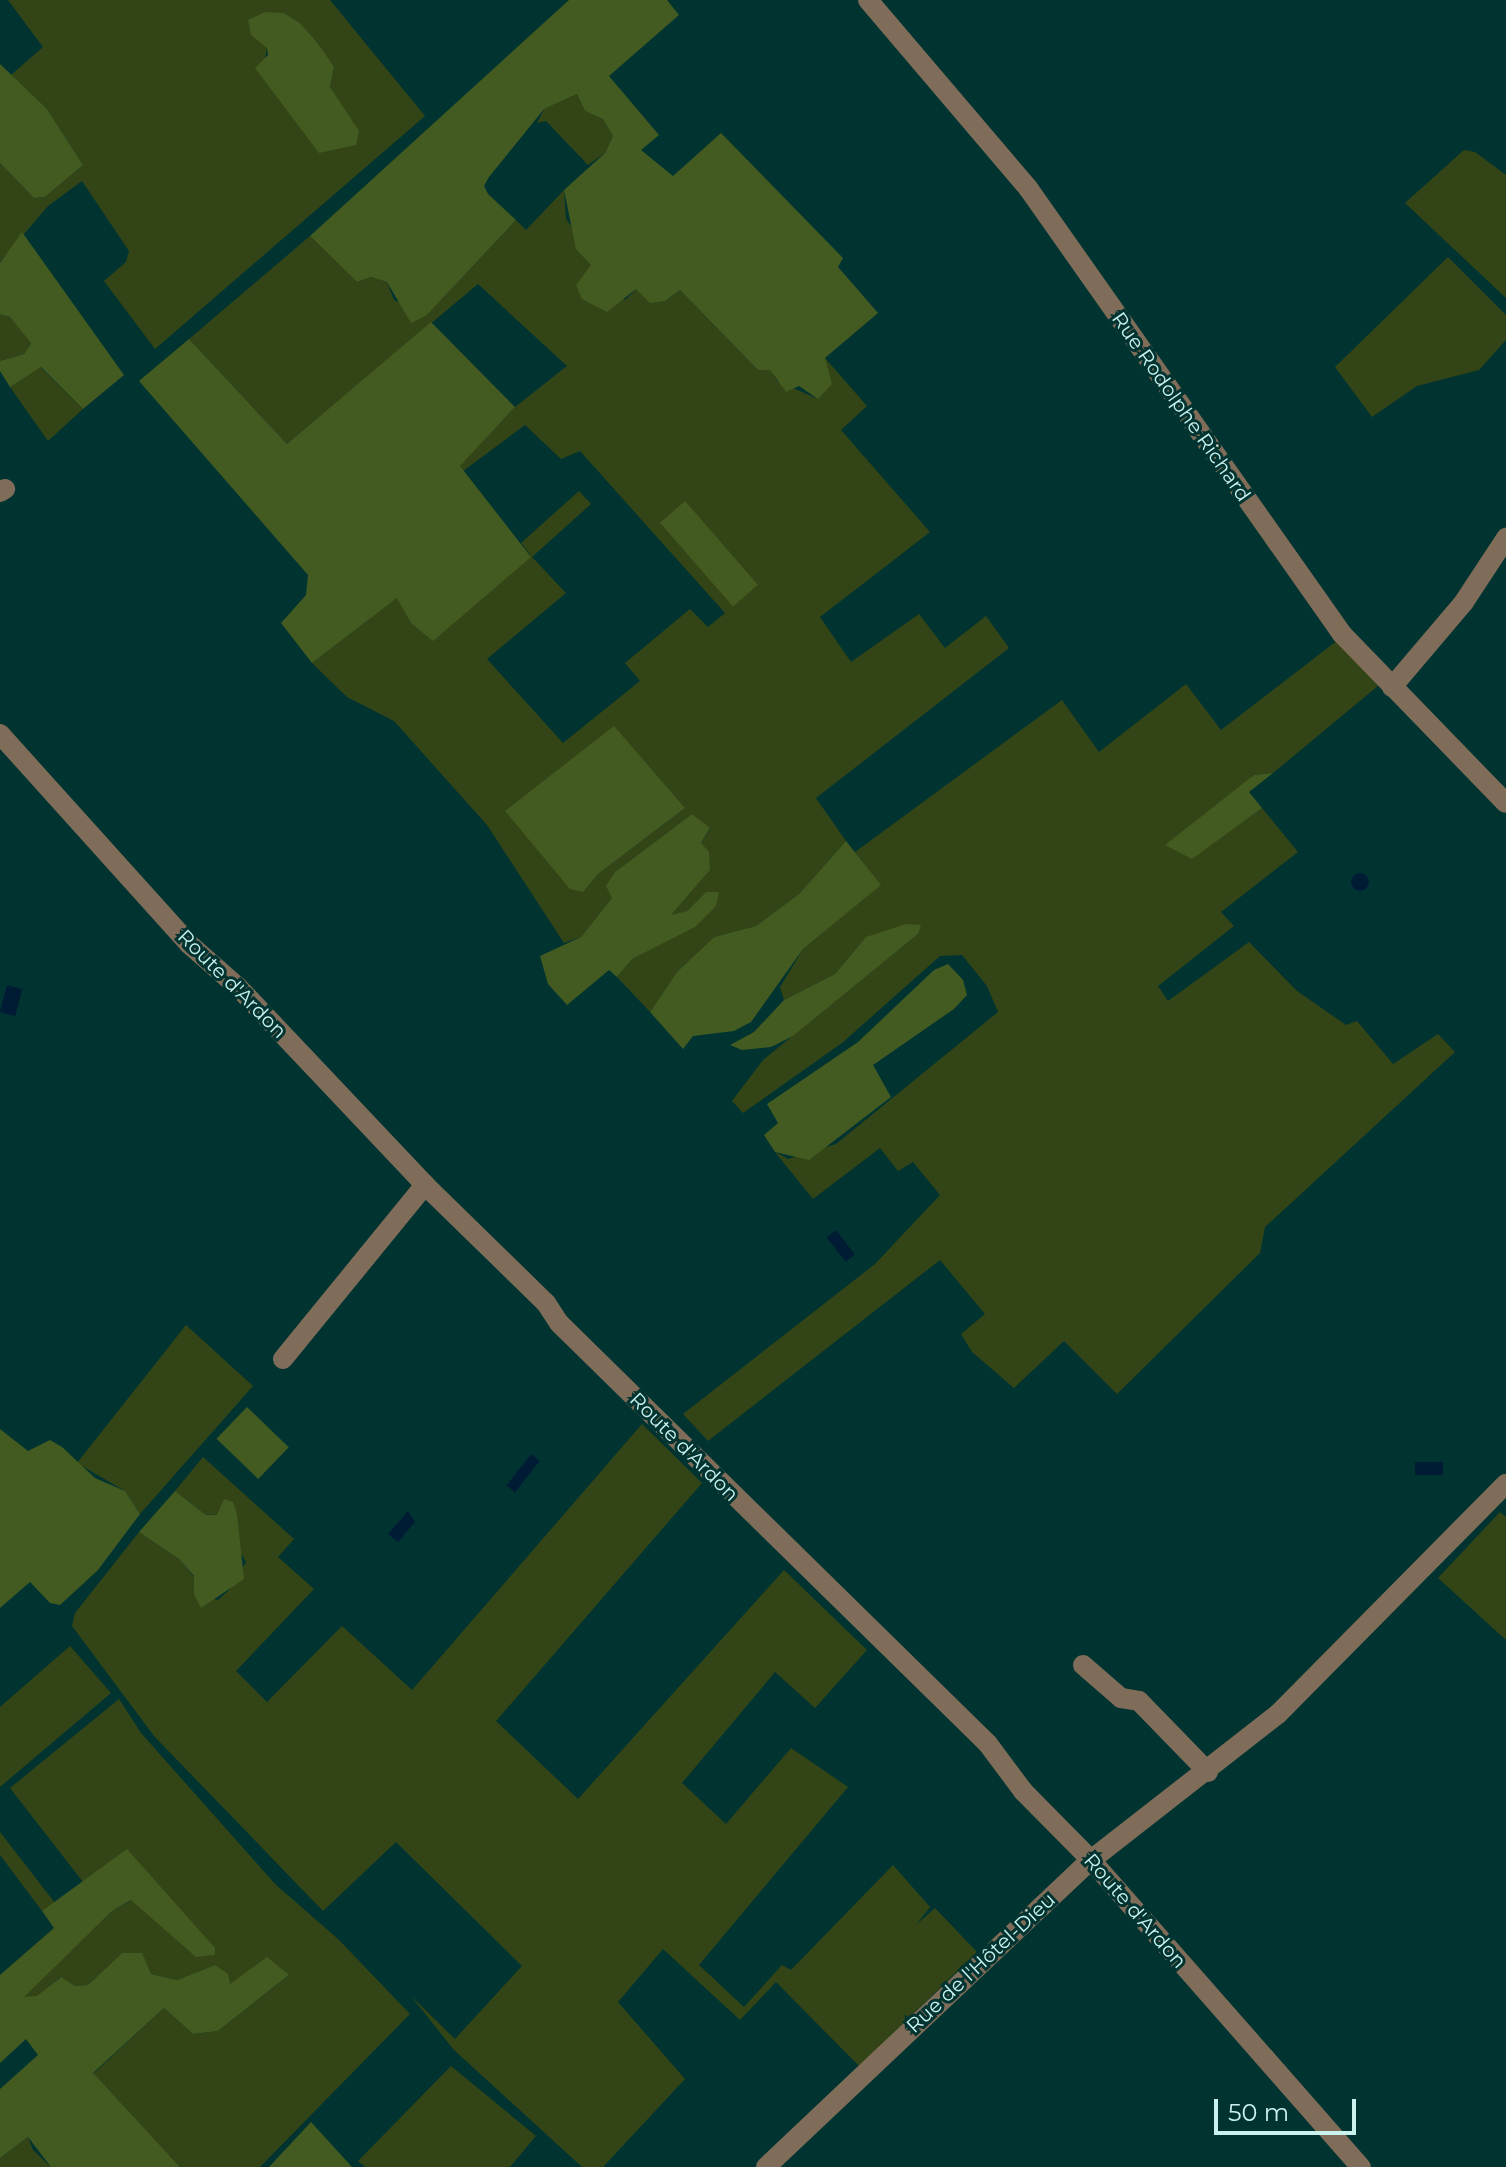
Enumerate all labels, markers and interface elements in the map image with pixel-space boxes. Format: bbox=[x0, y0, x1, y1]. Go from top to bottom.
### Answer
street label: Rue Rodolphe Richard bbox=[1106, 308, 1256, 506]
street label: Route d'Ardon bbox=[173, 925, 291, 1043]
street label: Route d'Ardon bbox=[625, 1388, 743, 1506]
street label: Route d'Ardon bbox=[1079, 1849, 1191, 1973]
street label: Rue de l'Hôtel-Dieu bbox=[902, 1888, 1060, 2038]
scale bar bbox=[1218, 2083, 1360, 2133]
text: 50 m bbox=[1228, 2098, 1289, 2127]

